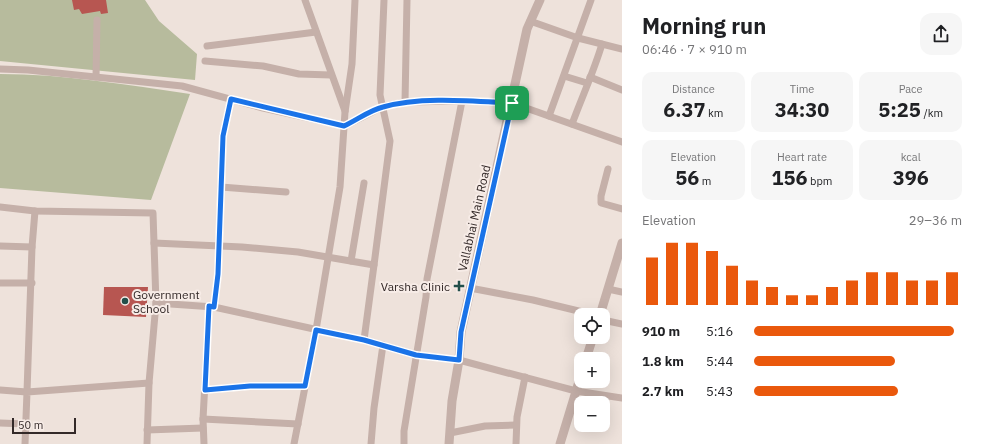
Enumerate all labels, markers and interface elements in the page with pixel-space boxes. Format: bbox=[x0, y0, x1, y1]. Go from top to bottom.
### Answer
text: Morning run bbox=[642, 11, 766, 40]
button: share bbox=[920, 13, 962, 55]
text: 06:46 · 7 × 910 m bbox=[642, 41, 747, 58]
text: Distance bbox=[672, 82, 715, 96]
text: Time bbox=[790, 82, 814, 96]
text: Pace bbox=[899, 82, 923, 96]
pin bbox=[495, 86, 529, 120]
icon: arrive bbox=[501, 92, 523, 114]
text: 6.37 bbox=[663, 96, 705, 123]
text: 34:30 bbox=[775, 96, 829, 123]
text: 5:25 bbox=[878, 96, 921, 123]
text: km bbox=[705, 106, 723, 120]
text: /km bbox=[921, 106, 943, 120]
text: Elevation bbox=[671, 150, 716, 164]
text: Heart rate bbox=[777, 150, 827, 164]
text: kcal bbox=[901, 150, 921, 164]
street label: Vallabhai Main Road bbox=[454, 163, 494, 273]
text: 56 bbox=[675, 164, 699, 191]
text: 156 bbox=[772, 164, 808, 191]
text: 396 bbox=[893, 164, 929, 191]
text: m bbox=[699, 174, 711, 188]
text: bpm bbox=[808, 174, 832, 188]
text: Elevation bbox=[642, 212, 696, 229]
text: 29–36 m bbox=[909, 212, 962, 229]
place label: Varsha Clinic bbox=[381, 279, 450, 294]
marker: Varsha Clinic bbox=[453, 280, 465, 292]
place label: Government School bbox=[133, 287, 200, 316]
marker: Government School bbox=[120, 296, 130, 306]
map controls bbox=[574, 308, 610, 432]
button: locate bbox=[574, 308, 610, 344]
text: 910 m bbox=[642, 323, 680, 340]
text: 5:16 bbox=[706, 323, 733, 340]
button: + bbox=[574, 352, 610, 388]
text: 1.8 km bbox=[642, 353, 684, 370]
text: 5:44 bbox=[706, 353, 733, 370]
text: 2.7 km bbox=[642, 383, 684, 400]
text: 5:43 bbox=[706, 383, 733, 400]
button: − bbox=[574, 396, 610, 432]
scale bar bbox=[12, 416, 76, 435]
text: 50 m bbox=[18, 418, 43, 432]

